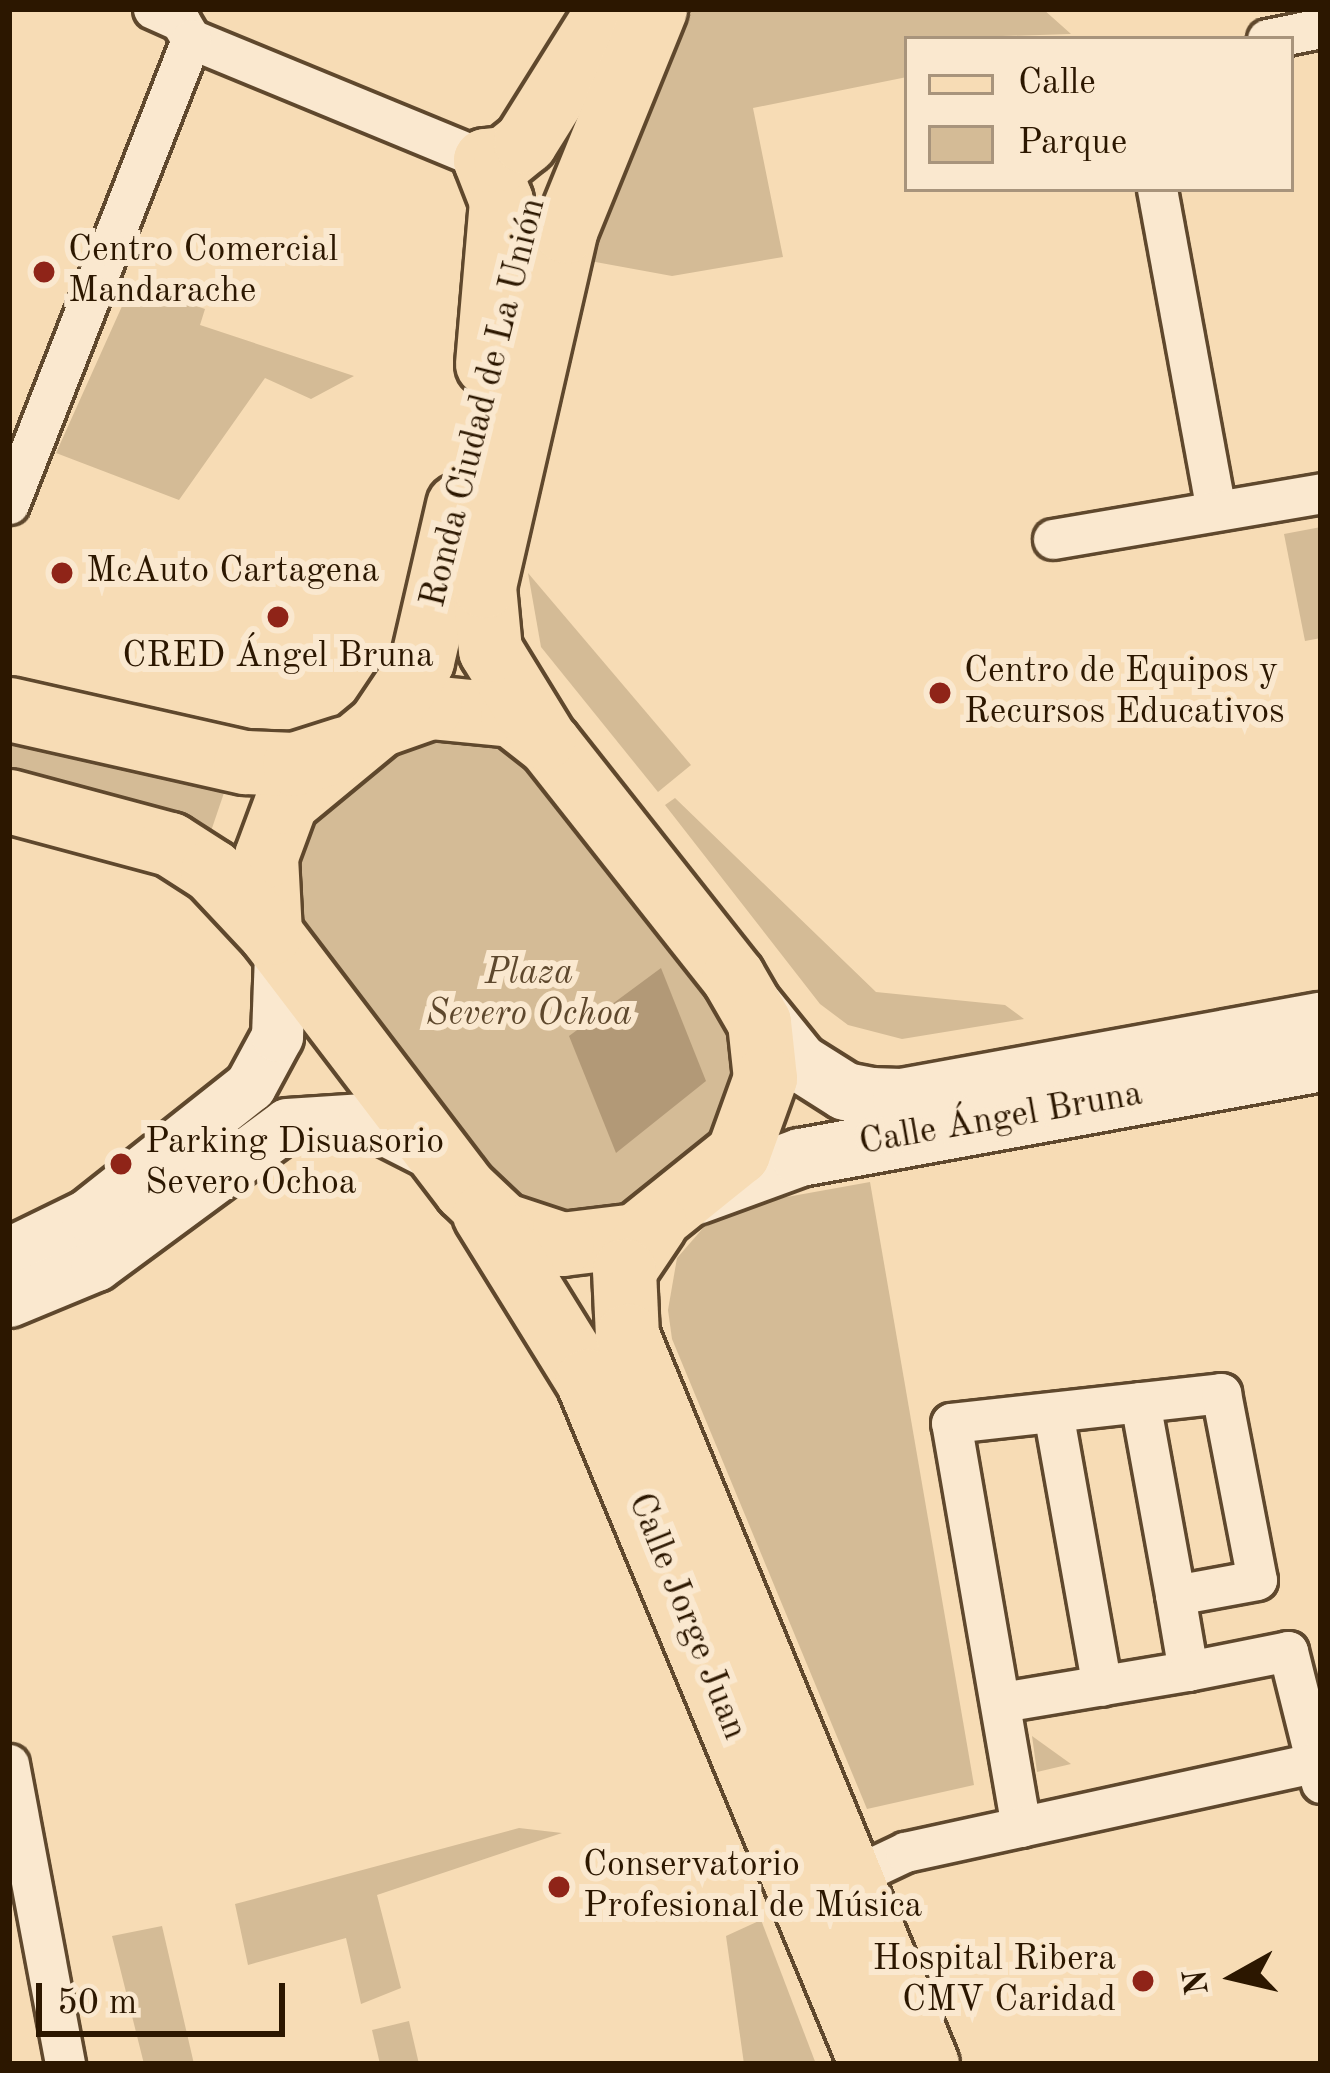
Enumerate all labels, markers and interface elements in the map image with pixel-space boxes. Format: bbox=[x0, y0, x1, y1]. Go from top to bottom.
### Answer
legend bbox=[904, 36, 1294, 192]
text: Calle bbox=[1018, 66, 1096, 102]
text: Parque bbox=[1018, 126, 1127, 162]
street label: Ronda Ciudad de La Unión bbox=[413, 194, 557, 612]
place label: Centro Comercial Mandarache bbox=[68, 229, 338, 314]
marker: Centro Comercial Mandarache bbox=[31, 259, 57, 285]
place label: McAuto Cartagena bbox=[86, 551, 379, 595]
marker: McAuto Cartagena bbox=[49, 560, 75, 586]
marker: CRED Ángel Bruna bbox=[265, 604, 291, 630]
place label: CRED Ángel Bruna bbox=[122, 636, 434, 680]
place label: Centro de Equipos y Recursos Educativos bbox=[964, 650, 1285, 735]
marker: Centro de Equipos y Recursos Educativos bbox=[927, 680, 953, 706]
park label: Plaza Severo Ochoa bbox=[426, 952, 632, 1037]
street label: Calle Ángel Bruna bbox=[856, 1074, 1146, 1166]
place label: Parking Disuasorio Severo Ochoa bbox=[145, 1121, 444, 1206]
marker: Parking Disuasorio Severo Ochoa bbox=[108, 1151, 134, 1177]
street label: Calle Jorge Juan bbox=[617, 1487, 755, 1747]
place label: Conservatorio Profesional de Música bbox=[583, 1844, 922, 1929]
marker: Conservatorio Profesional de Música bbox=[546, 1874, 572, 1900]
north arrow bbox=[1174, 1917, 1294, 2037]
place label: Hospital Ribera CMV Caridad bbox=[873, 1938, 1116, 2023]
scale bar bbox=[42, 1959, 291, 2033]
marker: Hospital Ribera CMV Caridad bbox=[1127, 1965, 1159, 1997]
text: N bbox=[1180, 1967, 1216, 1997]
text: 50 m bbox=[57, 1986, 137, 2022]

